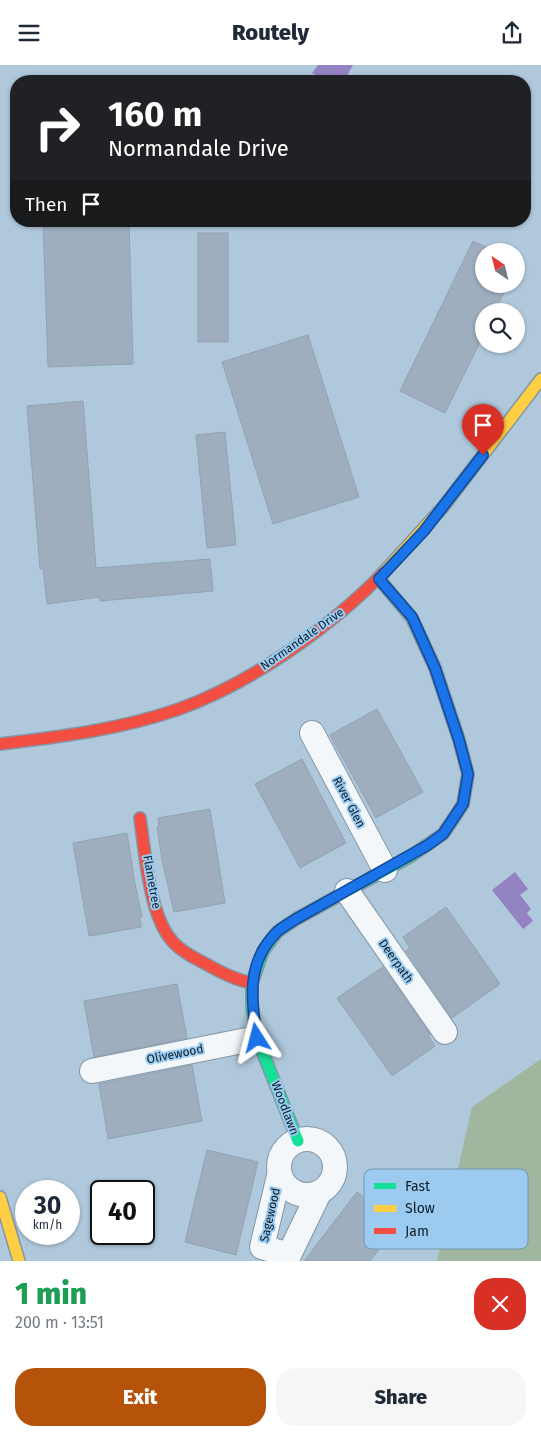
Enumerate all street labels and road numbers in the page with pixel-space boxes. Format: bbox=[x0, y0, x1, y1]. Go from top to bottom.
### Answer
street label: Normandale Drive bbox=[258, 605, 346, 673]
street label: River Glen bbox=[330, 774, 368, 830]
street label: Flametree bbox=[140, 854, 164, 910]
street label: Deerpath bbox=[376, 936, 416, 986]
street label: Olivewood bbox=[145, 1042, 205, 1066]
street label: Woodlawn bbox=[268, 1079, 302, 1137]
street label: Sagewood bbox=[257, 1186, 283, 1244]

